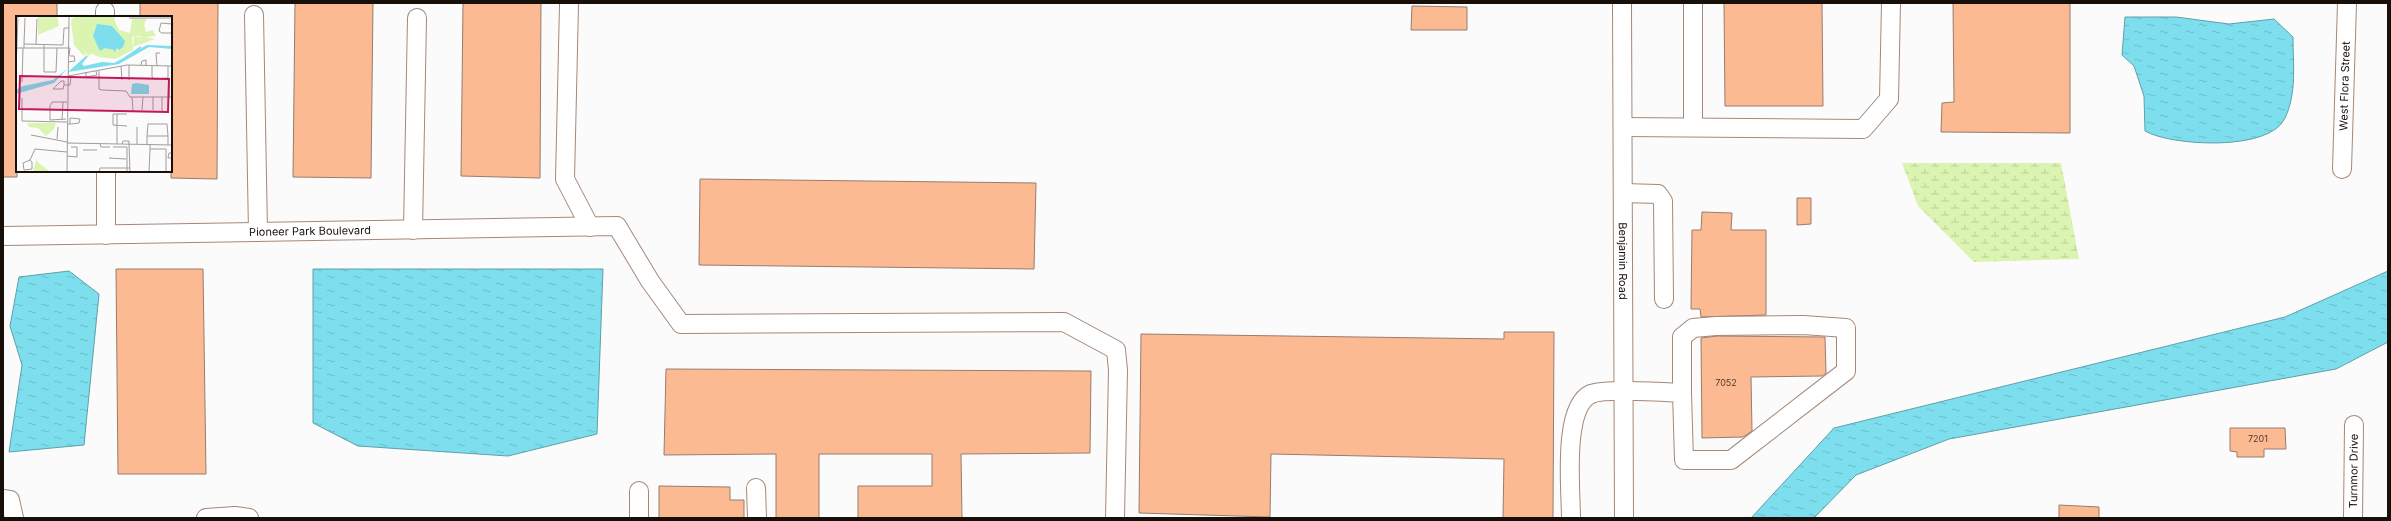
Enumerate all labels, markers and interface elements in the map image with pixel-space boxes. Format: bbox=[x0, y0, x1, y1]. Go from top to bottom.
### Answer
inset map bbox=[16, 16, 172, 172]
street label: West Flora Street bbox=[2336, 41, 2353, 131]
street label: Benjamin Road bbox=[1616, 222, 1630, 300]
street label: Pioneer Park Boulevard bbox=[249, 223, 371, 239]
house number: 7052 bbox=[1715, 377, 1737, 388]
house number: 7201 bbox=[2248, 433, 2268, 444]
street label: Turnmor Drive bbox=[2346, 434, 2361, 508]

